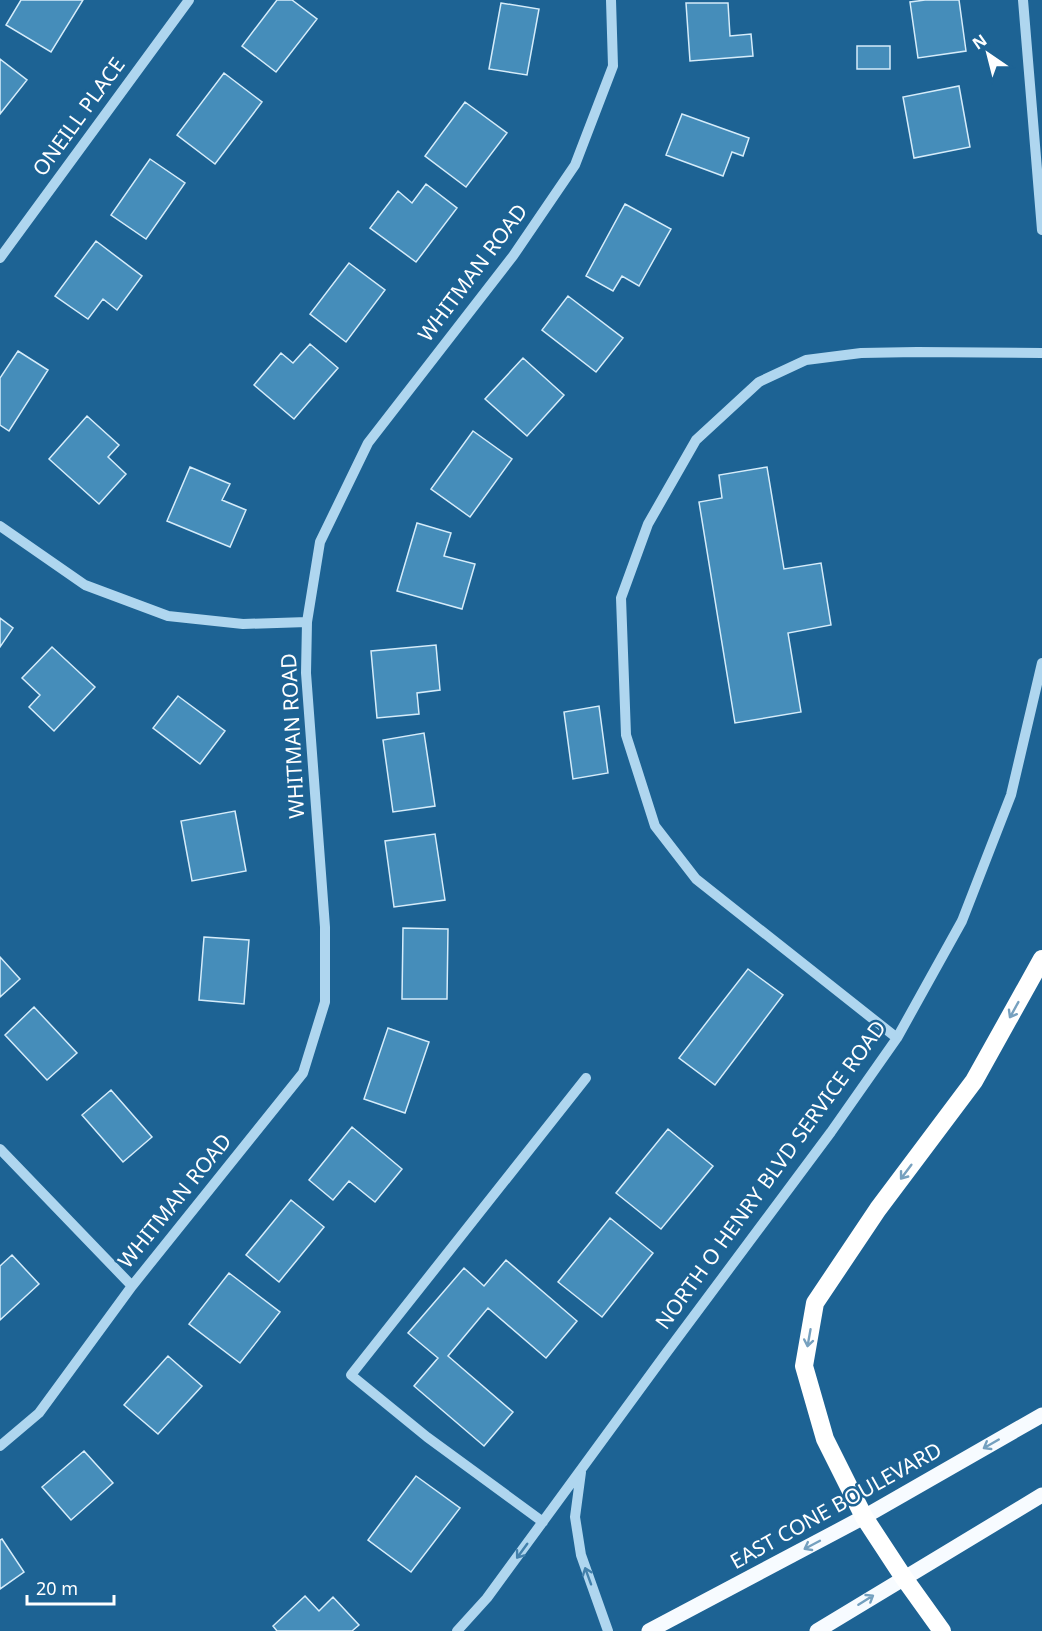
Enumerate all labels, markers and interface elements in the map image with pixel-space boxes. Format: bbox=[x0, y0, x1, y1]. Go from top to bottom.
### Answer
north arrow bbox=[958, 24, 1018, 84]
text: N bbox=[968, 29, 991, 54]
street label: ONEILL PLACE bbox=[26, 51, 131, 181]
street label: WHITMAN ROAD bbox=[411, 198, 533, 347]
street label: WHITMAN ROAD bbox=[274, 653, 310, 819]
one-way arrow bbox=[1007, 1002, 1019, 1019]
street label: NORTH O HENRY BLVD SERVICE ROAD bbox=[649, 1014, 892, 1334]
street label: WHITMAN ROAD bbox=[111, 1127, 237, 1274]
one-way arrow bbox=[900, 1164, 912, 1180]
one-way arrow bbox=[803, 1328, 814, 1348]
street label: EAST CONE BOULEVARD bbox=[725, 1435, 946, 1575]
one-way arrow bbox=[983, 1439, 1000, 1451]
one-way arrow bbox=[804, 1539, 821, 1551]
one-way arrow bbox=[516, 1542, 528, 1558]
one-way arrow bbox=[582, 1567, 593, 1586]
scale bar bbox=[27, 1568, 114, 1606]
text: 20 m bbox=[36, 1576, 78, 1600]
one-way arrow bbox=[858, 1594, 875, 1607]

